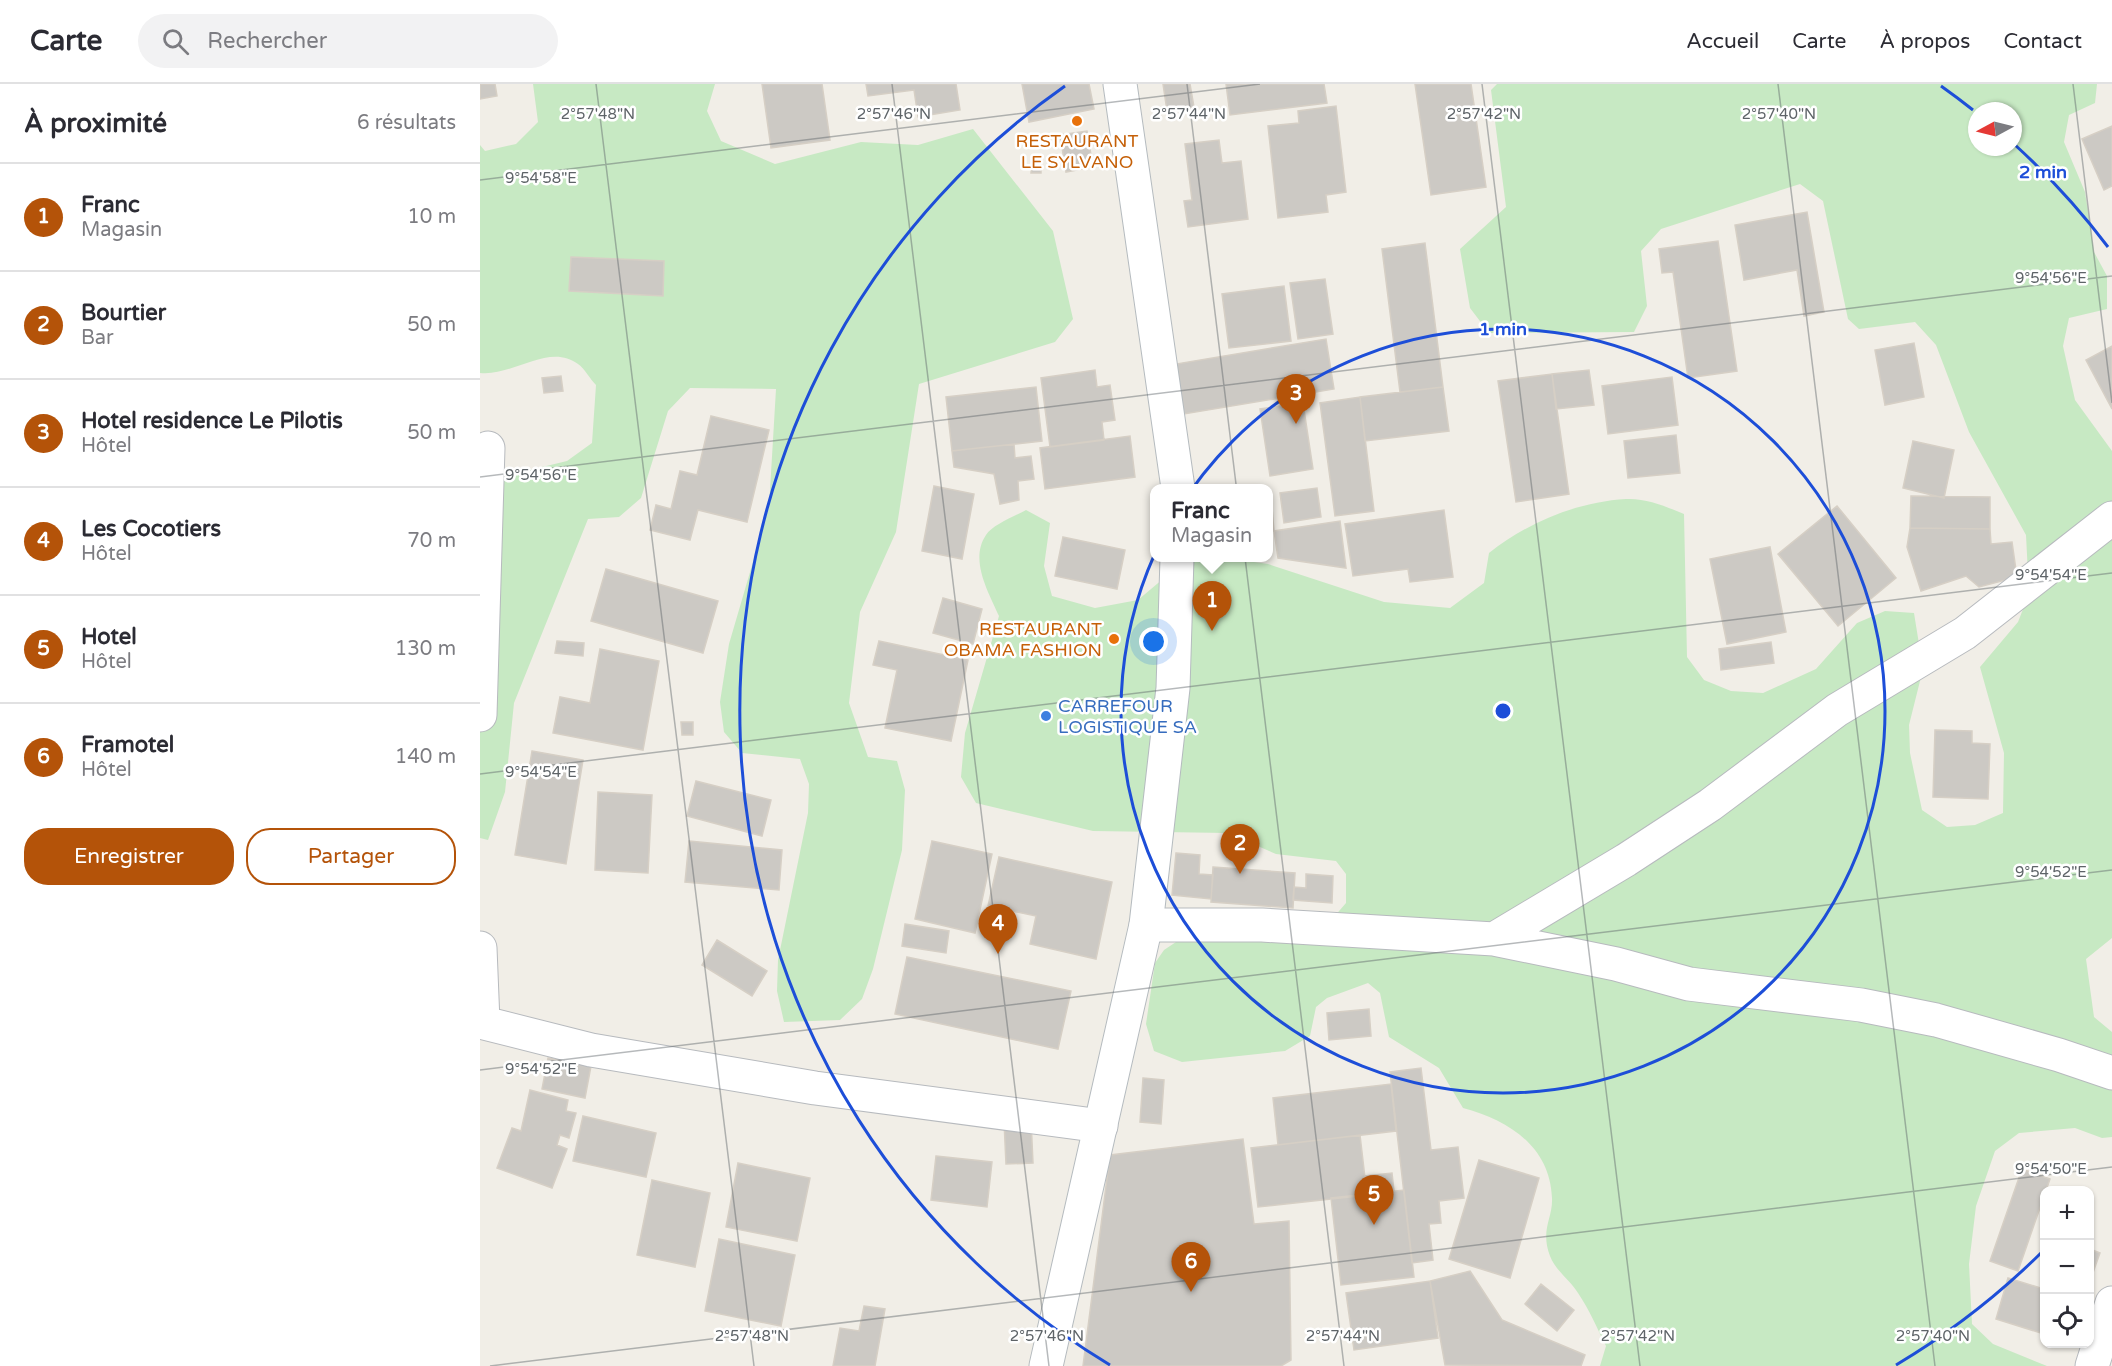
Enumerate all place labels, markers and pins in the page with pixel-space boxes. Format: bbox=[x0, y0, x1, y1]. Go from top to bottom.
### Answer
marker: RESTAURANT LE SYLVANO bbox=[1070, 114, 1084, 128]
place label: RESTAURANT LE SYLVANO bbox=[1016, 130, 1139, 173]
pin: 3 bbox=[1276, 374, 1316, 424]
pin: 1 bbox=[1192, 582, 1232, 631]
place label: RESTAURANT OBAMA FASHION bbox=[944, 618, 1102, 661]
marker: RESTAURANT OBAMA FASHION bbox=[1107, 632, 1121, 646]
place label: CARREFOUR LOGISTIQUE SA bbox=[1058, 695, 1197, 738]
centre of rings bbox=[1493, 701, 1513, 721]
marker: CARREFOUR LOGISTIQUE SA bbox=[1039, 709, 1053, 723]
pin: 2 bbox=[1220, 824, 1260, 874]
pin: 4 bbox=[978, 904, 1018, 954]
pin: 5 bbox=[1354, 1176, 1394, 1225]
pin: 6 bbox=[1172, 1242, 1210, 1292]

